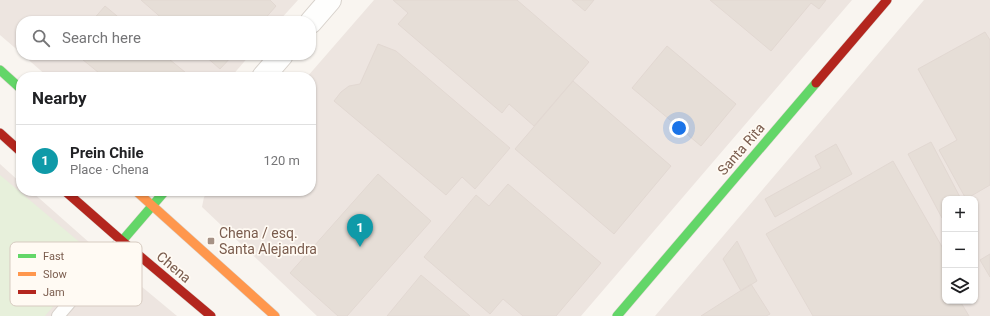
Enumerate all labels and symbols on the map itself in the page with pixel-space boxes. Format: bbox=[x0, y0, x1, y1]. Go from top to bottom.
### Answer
your location bbox=[669, 118, 689, 138]
street label: Santa Rita bbox=[714, 120, 768, 178]
pin: 1 bbox=[347, 214, 373, 247]
place label: Chena / esq. Santa Alejandra bbox=[219, 225, 317, 257]
marker: Chena / esq. Santa Alejandra bbox=[206, 236, 216, 246]
legend bbox=[10, 242, 142, 306]
street label: Chena bbox=[154, 248, 194, 286]
text: Fast bbox=[43, 250, 65, 263]
text: Slow bbox=[43, 268, 67, 281]
text: Jam bbox=[43, 286, 65, 299]

